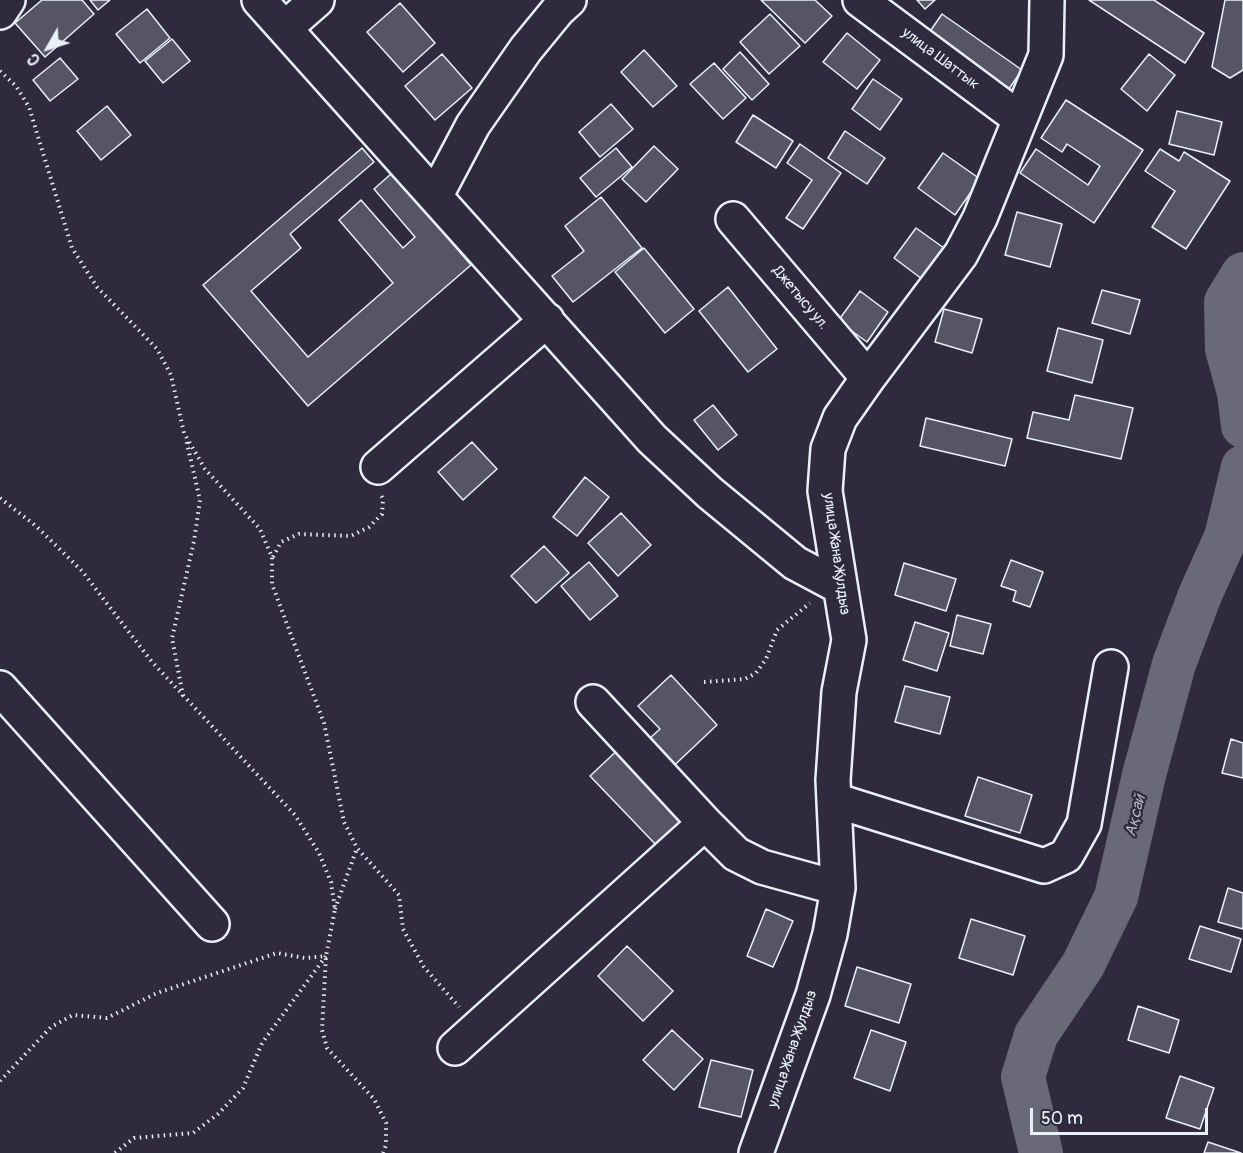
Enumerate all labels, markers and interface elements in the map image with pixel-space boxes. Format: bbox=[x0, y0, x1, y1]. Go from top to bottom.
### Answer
north arrow bbox=[18, 18, 78, 78]
street label: улица Шаттык bbox=[898, 24, 982, 94]
text: С bbox=[23, 49, 45, 69]
street label: Джетысу ул. bbox=[768, 262, 832, 334]
street label: улица Жана Жулдыз bbox=[818, 492, 854, 616]
water label: Ақсай bbox=[1122, 793, 1150, 839]
street label: улица Жана Жулдыз bbox=[764, 988, 822, 1110]
scale bar bbox=[1033, 1096, 1212, 1134]
text: 50 m bbox=[1041, 1107, 1083, 1130]

